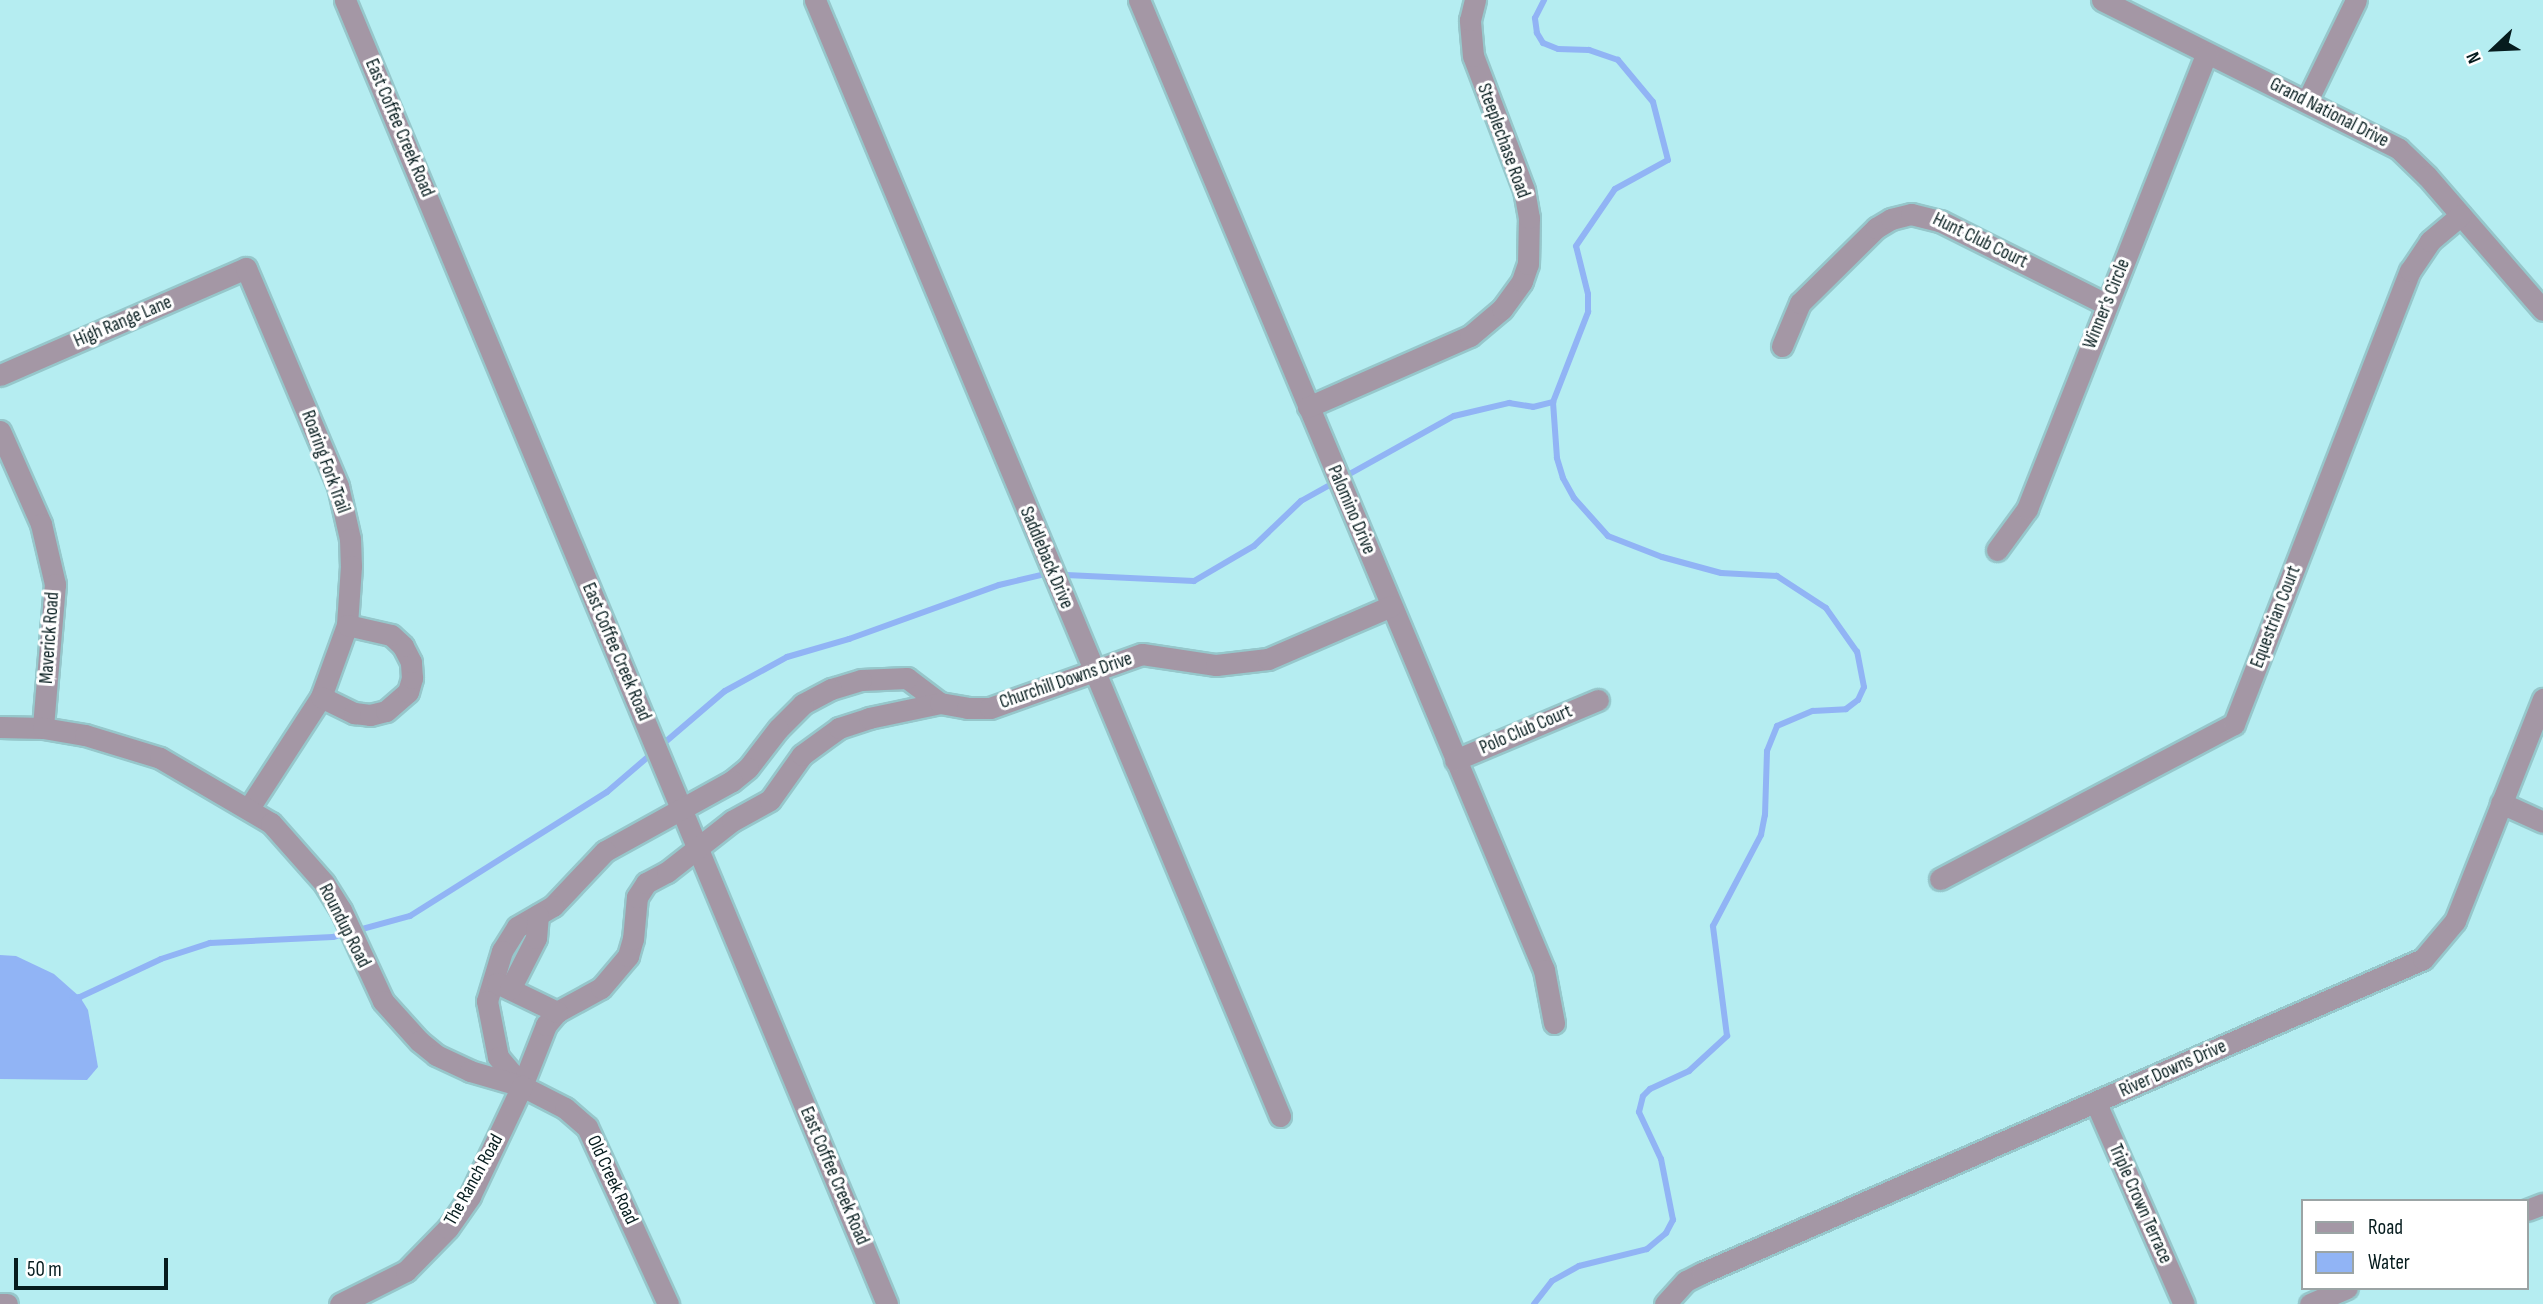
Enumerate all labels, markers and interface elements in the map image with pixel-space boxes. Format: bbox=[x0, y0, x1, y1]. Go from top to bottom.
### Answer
north arrow bbox=[2459, 14, 2529, 84]
text: N bbox=[2462, 48, 2487, 67]
street label: East Coffee Creek Road bbox=[360, 56, 438, 200]
street label: Grand National Drive bbox=[2266, 73, 2392, 153]
street label: Steeplechase Road bbox=[1472, 81, 1534, 201]
street label: Hunt Club Court bbox=[1929, 208, 2031, 274]
street label: Winner's Circle bbox=[2079, 256, 2135, 352]
street label: High Range Lane bbox=[71, 291, 175, 353]
street label: Roaring Fork Trail bbox=[296, 407, 354, 517]
street label: Palomino Drive bbox=[1322, 462, 1380, 558]
street label: Saddleback Drive bbox=[1014, 504, 1078, 612]
street label: Equestrian Court bbox=[2246, 563, 2306, 671]
street label: East Coffee Creek Road bbox=[577, 580, 655, 724]
street label: Maverick Road bbox=[35, 591, 65, 685]
street label: Churchill Downs Drive bbox=[997, 648, 1135, 714]
street label: Polo Club Court bbox=[1476, 700, 1576, 760]
street label: Roundup Road bbox=[313, 880, 375, 972]
street label: River Downs Drive bbox=[2116, 1035, 2230, 1103]
street label: East Coffee Creek Road bbox=[795, 1104, 873, 1248]
street label: The Ranch Road bbox=[440, 1130, 508, 1230]
street label: Old Creek Road bbox=[582, 1132, 642, 1228]
street label: Triple Crown Terrace bbox=[2103, 1141, 2177, 1267]
legend bbox=[2302, 1199, 2529, 1290]
text: Road bbox=[2368, 1215, 2403, 1240]
scale bar bbox=[18, 1244, 172, 1288]
text: Water bbox=[2368, 1250, 2410, 1275]
text: 50 m bbox=[27, 1257, 62, 1282]

